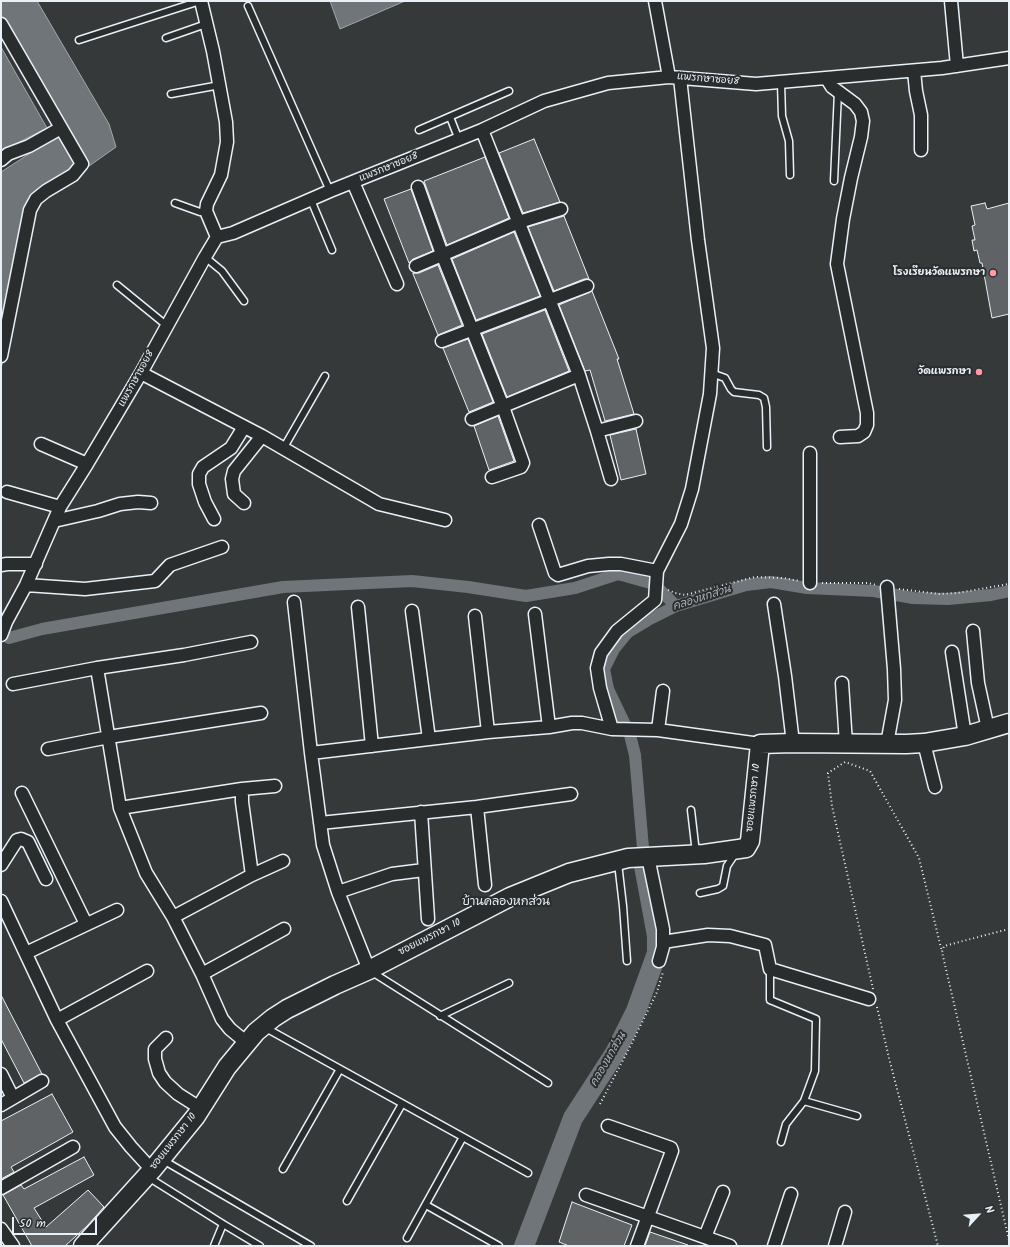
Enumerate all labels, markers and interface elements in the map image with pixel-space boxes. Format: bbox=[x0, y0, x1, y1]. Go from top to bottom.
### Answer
street label: แพรกษาซอย8 bbox=[676, 71, 740, 89]
street label: แพรกษาซอย8 bbox=[358, 151, 420, 185]
place label: โรงเรียนวัดแพรกษา bbox=[893, 267, 985, 279]
marker: โรงเรียนวัดแพรกษา bbox=[988, 268, 998, 278]
street label: แพรกษาซอย8 bbox=[117, 349, 157, 409]
place label: วัดแพรกษา bbox=[918, 366, 971, 378]
marker: วัดแพรกษา bbox=[974, 367, 984, 377]
water label: คลองหกส่วน bbox=[671, 583, 733, 615]
street label: ซอยแพรกษา 10 bbox=[744, 763, 764, 833]
district label: บ้านคลองหกส่วน bbox=[462, 896, 550, 910]
street label: ซอยแพรกษา 10 bbox=[397, 917, 463, 959]
water label: คลองหกส่วน bbox=[588, 1031, 630, 1089]
street label: ซอยแพรกษา 10 bbox=[148, 1111, 200, 1173]
north arrow bbox=[958, 1195, 998, 1235]
text: N bbox=[979, 1203, 998, 1217]
scale bar bbox=[14, 1209, 99, 1235]
text: 50 m bbox=[19, 1214, 46, 1233]

